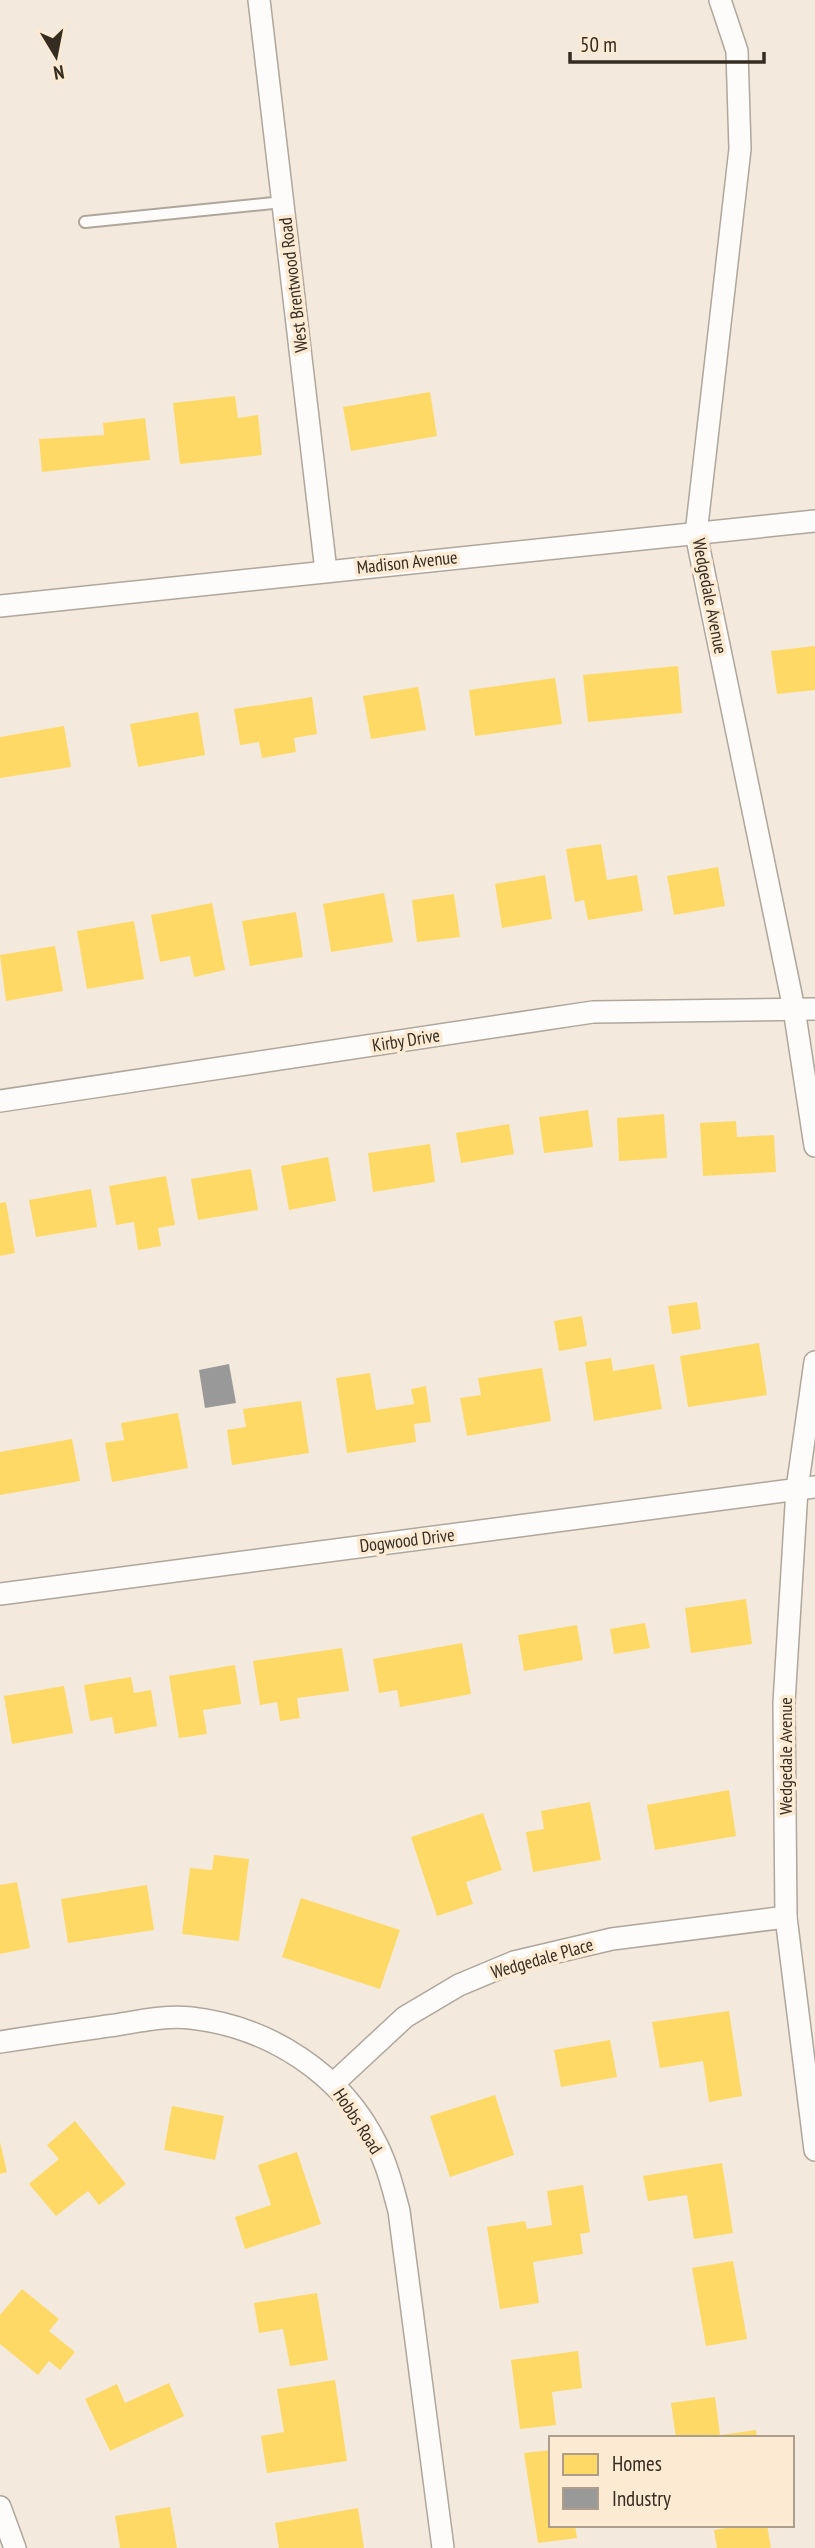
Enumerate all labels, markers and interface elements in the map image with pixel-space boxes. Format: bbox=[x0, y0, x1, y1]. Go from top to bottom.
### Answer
north arrow bbox=[21, 21, 91, 91]
scale bar bbox=[570, 21, 764, 65]
text: 50 m bbox=[580, 31, 617, 58]
text: N bbox=[52, 60, 66, 85]
street label: West Brentwood Road bbox=[273, 216, 313, 354]
street label: Wedgedale Avenue bbox=[688, 536, 732, 656]
street label: Madison Avenue bbox=[356, 545, 458, 579]
street label: Kirby Drive bbox=[371, 1023, 441, 1057]
street label: Dogwood Drive bbox=[358, 1523, 456, 1557]
street label: Wedgedale Avenue bbox=[774, 1697, 797, 1815]
street label: Wedgedale Place bbox=[488, 1932, 596, 1984]
street label: Hobbs Road bbox=[328, 2084, 388, 2158]
legend bbox=[549, 2436, 794, 2527]
text: Homes bbox=[612, 2450, 662, 2477]
text: Industry bbox=[612, 2485, 671, 2512]

